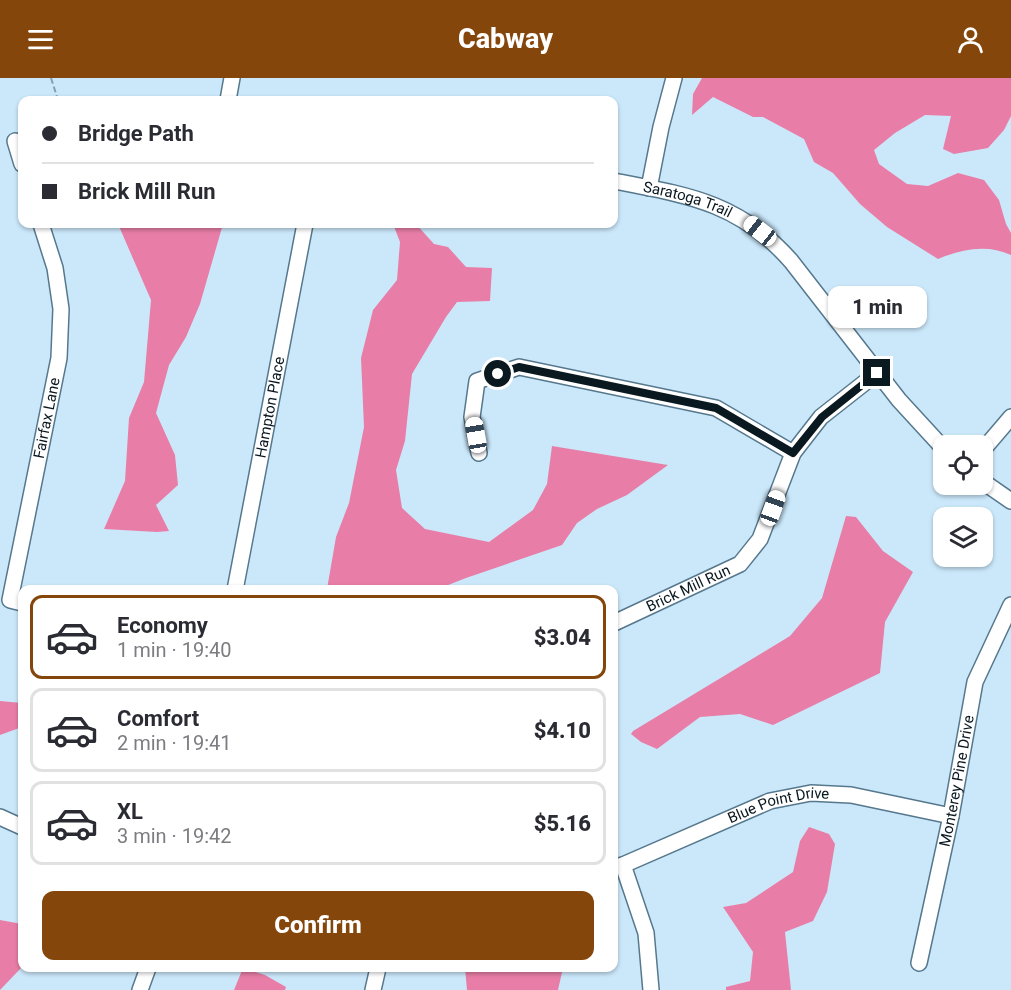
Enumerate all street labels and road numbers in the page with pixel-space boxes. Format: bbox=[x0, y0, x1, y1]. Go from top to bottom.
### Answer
street label: Saratoga Trail bbox=[642, 178, 735, 221]
street label: Hampton Place bbox=[251, 355, 288, 460]
street label: Fairfax Lane bbox=[30, 376, 64, 460]
street label: Brick Mill Run bbox=[643, 561, 733, 616]
street label: Monterey Pine Drive bbox=[936, 714, 978, 848]
street label: Blue Point Drive bbox=[725, 784, 830, 827]

